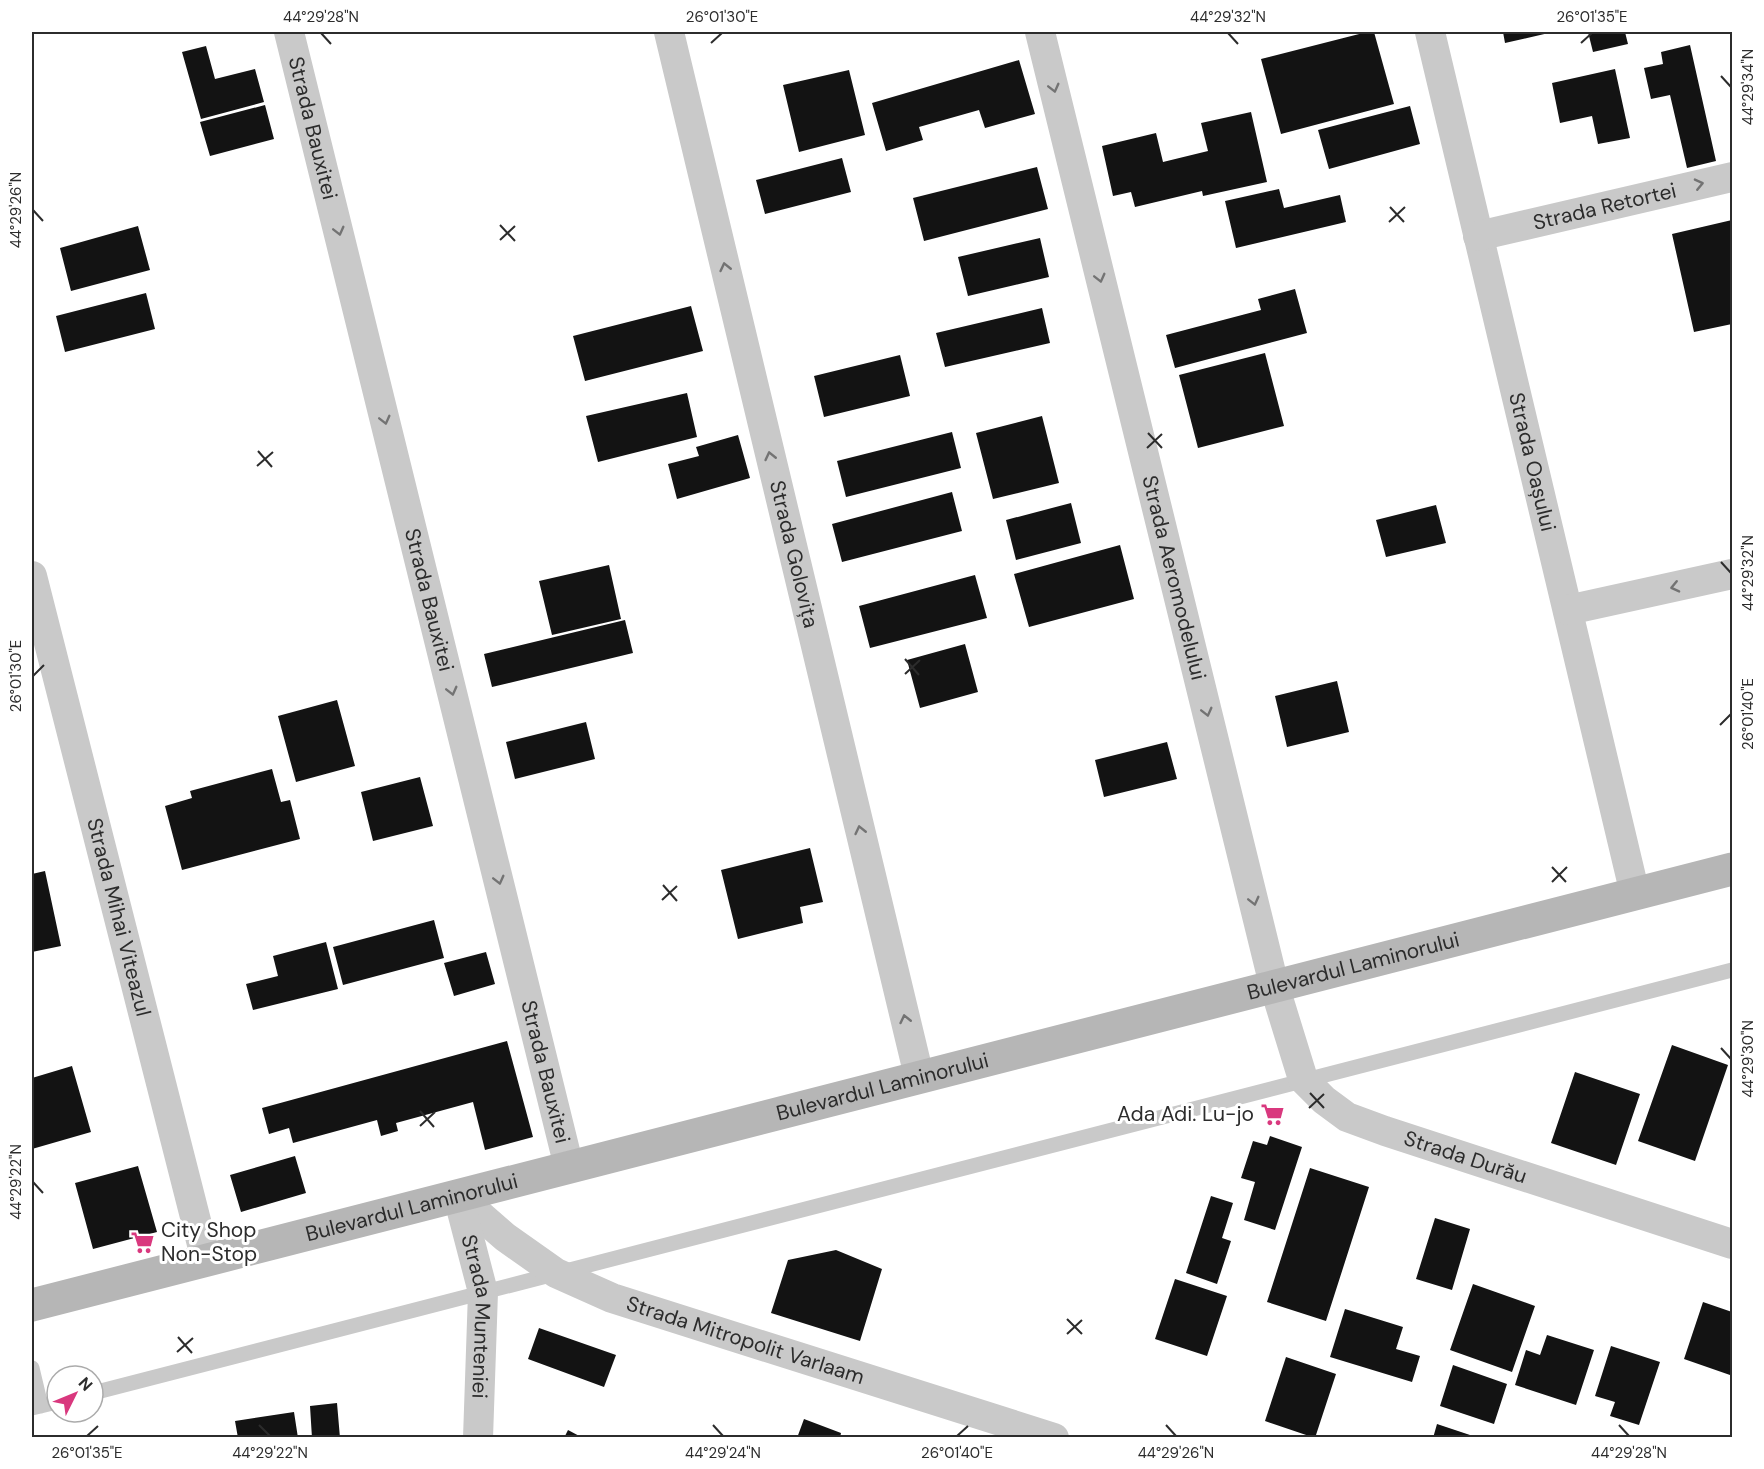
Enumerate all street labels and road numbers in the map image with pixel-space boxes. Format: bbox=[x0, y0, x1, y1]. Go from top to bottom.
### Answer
street label: Strada Bauxitei bbox=[282, 54, 344, 203]
street label: Strada Retortei bbox=[1530, 176, 1679, 237]
street label: Strada Oașului bbox=[1502, 390, 1562, 534]
street label: Strada Aeromodelului bbox=[1135, 473, 1213, 683]
street label: Strada Golovița bbox=[763, 478, 825, 631]
street label: Strada Bauxitei bbox=[398, 526, 460, 674]
street label: Strada Mihai Viteazul bbox=[80, 815, 157, 1019]
street label: Bulevardul Laminorului bbox=[1244, 925, 1462, 1007]
street label: Strada Bauxitei bbox=[514, 997, 577, 1146]
street label: Bulevardul Laminorului bbox=[773, 1046, 992, 1128]
street label: Strada Durău bbox=[1400, 1124, 1530, 1190]
street label: Bulevardul Laminorului bbox=[303, 1167, 521, 1248]
street label: Strada Munteniei bbox=[455, 1231, 498, 1399]
street label: Strada Mitropolit Varlaam bbox=[623, 1289, 868, 1391]

